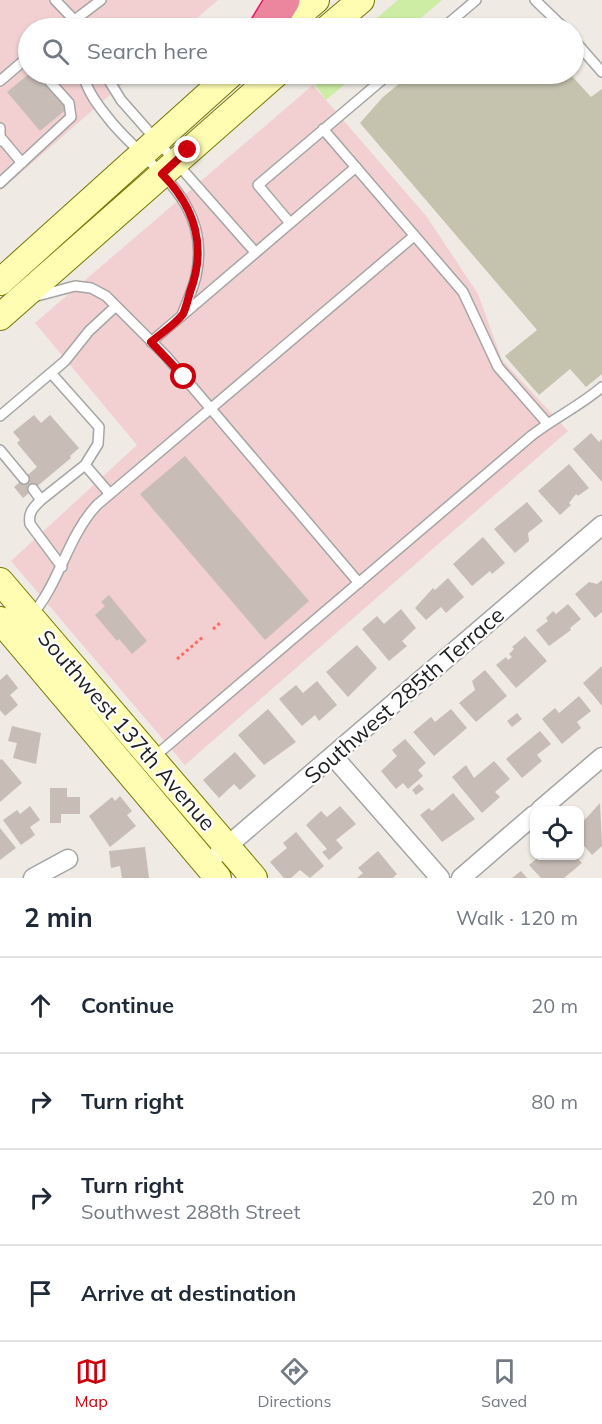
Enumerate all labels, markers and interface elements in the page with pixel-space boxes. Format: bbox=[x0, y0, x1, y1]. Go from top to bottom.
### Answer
search box bbox=[18, 18, 584, 84]
icon: search bbox=[39, 35, 72, 68]
text: Search here bbox=[87, 37, 208, 65]
route end bbox=[174, 136, 200, 162]
route start bbox=[170, 363, 196, 389]
street label: Southwest 285th Terrace bbox=[298, 601, 510, 789]
street label: Southwest 137th Avenue bbox=[32, 624, 222, 836]
map controls bbox=[530, 806, 584, 860]
button: locate bbox=[530, 806, 584, 860]
text: 2 min bbox=[24, 901, 93, 934]
text: Walk · 120 m bbox=[456, 905, 578, 930]
icon: ahead bbox=[24, 989, 57, 1022]
text: Continue bbox=[81, 991, 174, 1019]
text: 20 m bbox=[531, 993, 578, 1018]
icon: right bbox=[24, 1085, 57, 1118]
text: Turn right bbox=[81, 1087, 184, 1115]
text: 80 m bbox=[531, 1089, 578, 1114]
text: Turn right bbox=[81, 1171, 184, 1199]
icon: right bbox=[24, 1181, 57, 1214]
text: 20 m bbox=[531, 1185, 578, 1210]
text: Southwest 288th Street bbox=[81, 1199, 300, 1224]
icon: arrive bbox=[24, 1277, 57, 1310]
text: Arrive at destination bbox=[81, 1279, 296, 1307]
tab: Map bbox=[75, 1355, 108, 1411]
tab: Directions bbox=[257, 1355, 331, 1411]
tab: Saved bbox=[481, 1355, 527, 1411]

